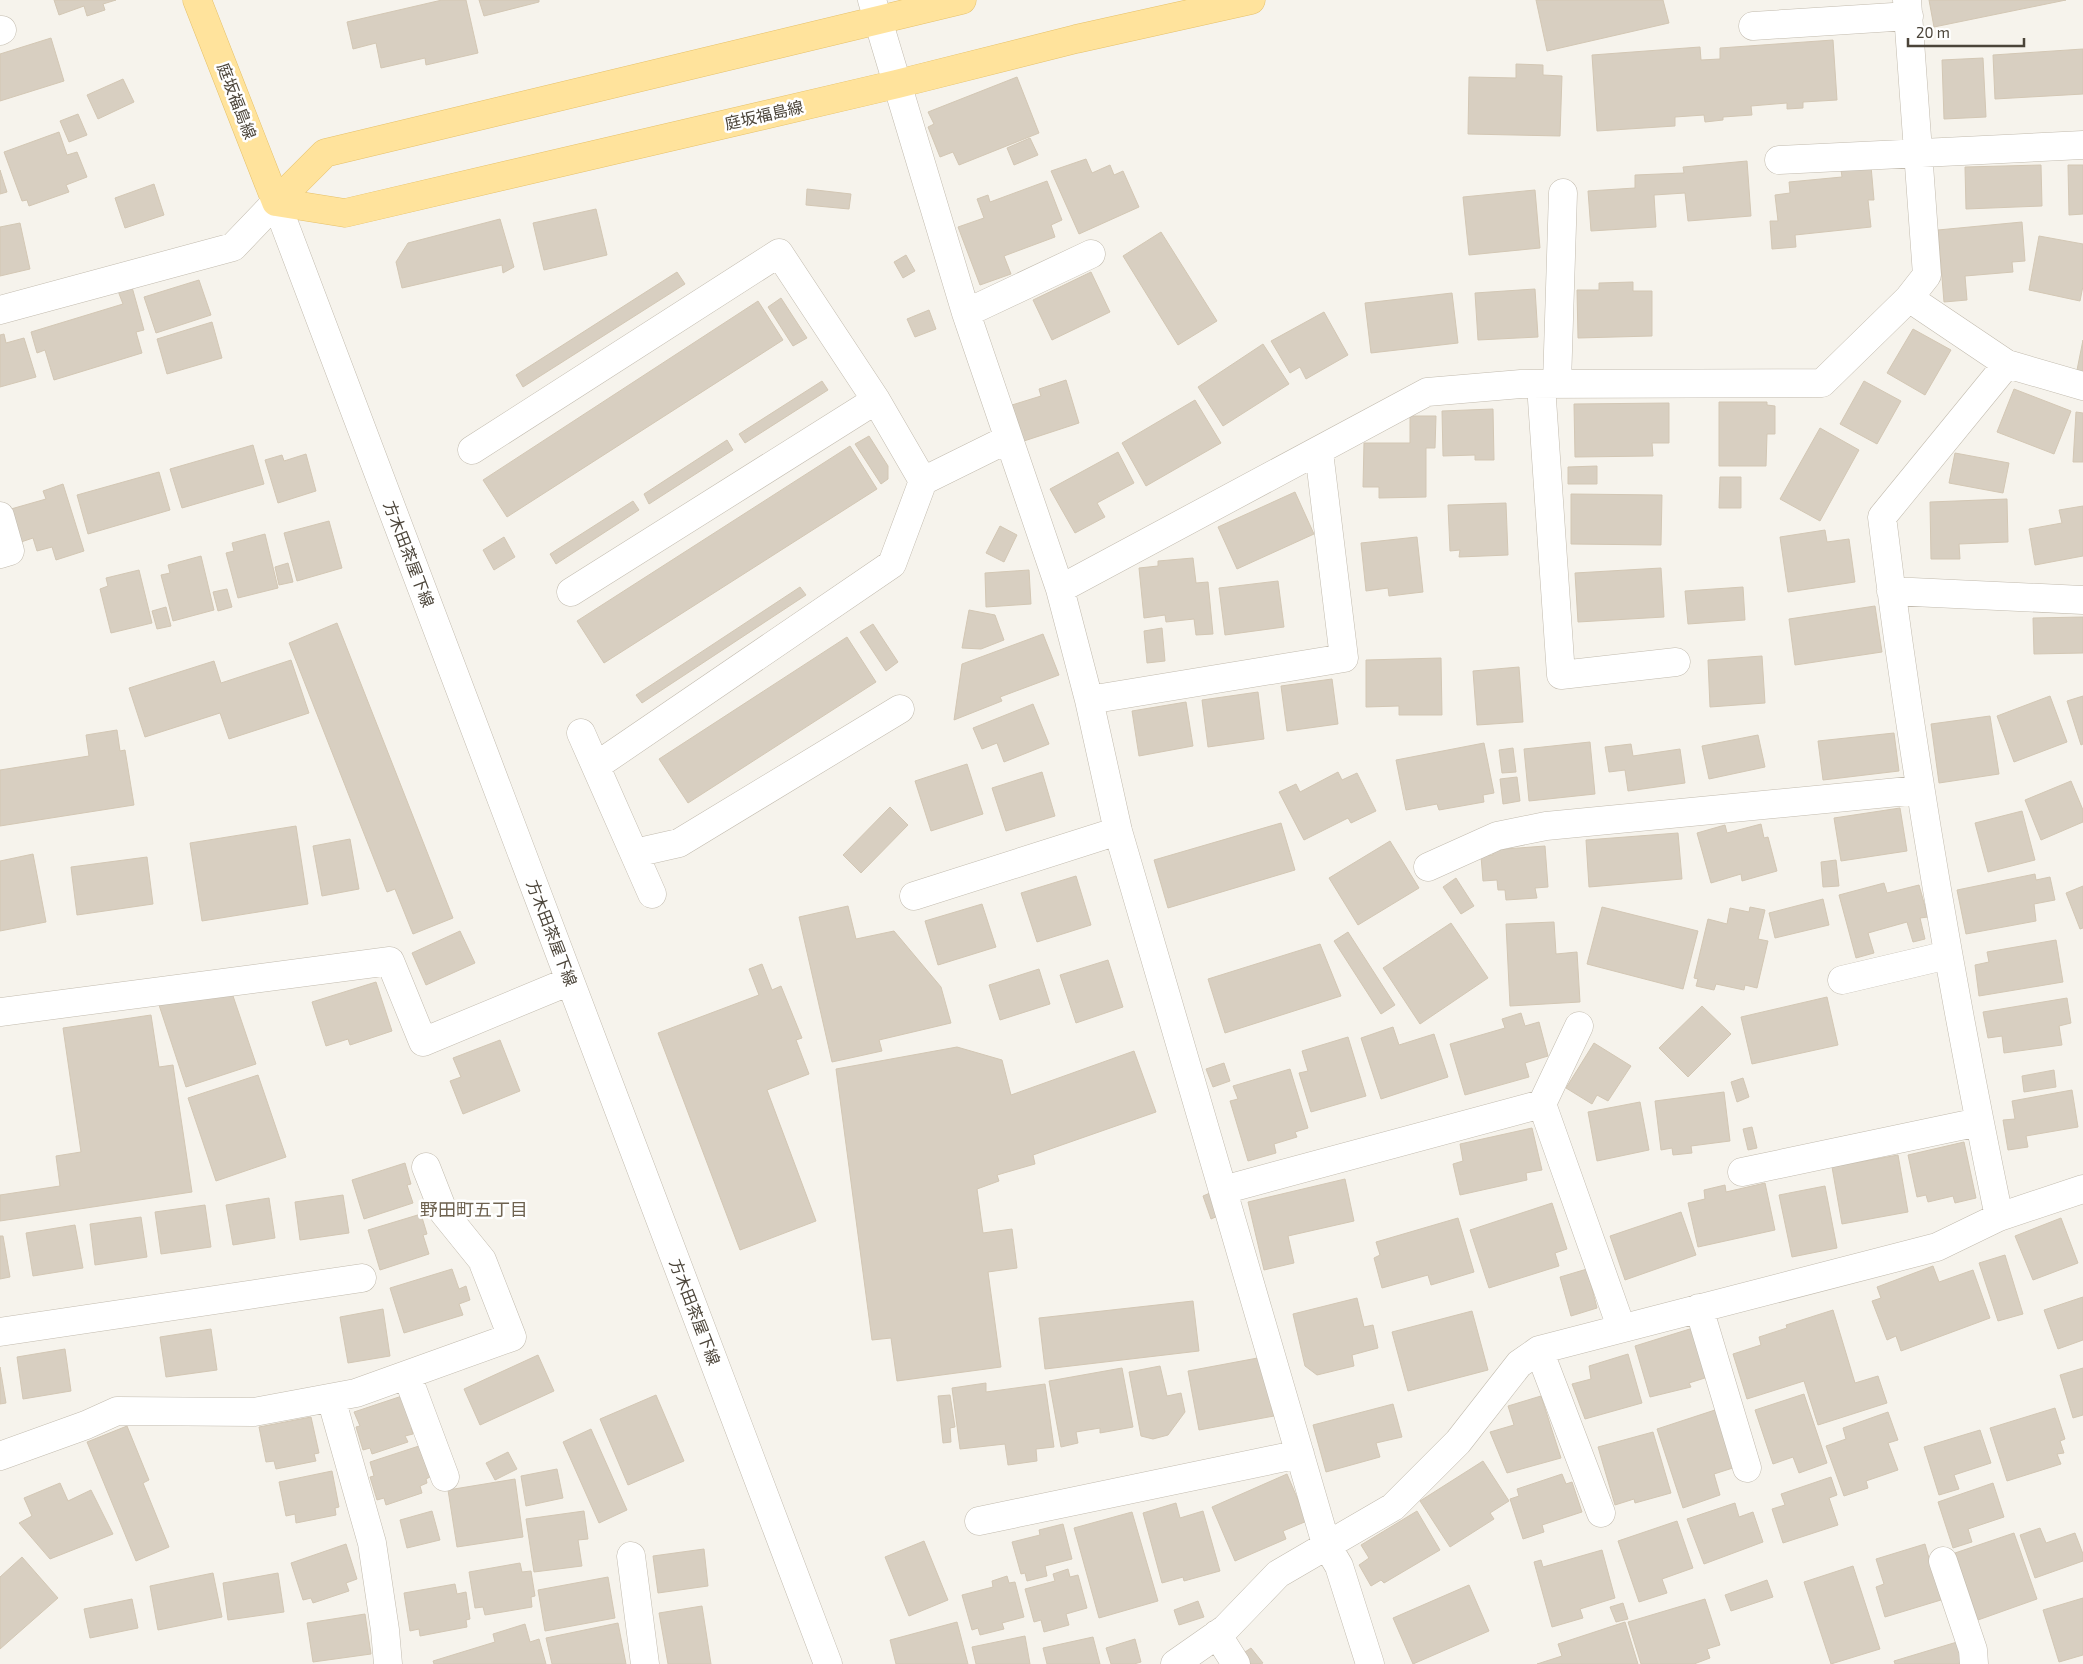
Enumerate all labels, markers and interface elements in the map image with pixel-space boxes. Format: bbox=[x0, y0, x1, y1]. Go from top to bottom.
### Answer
scale bar bbox=[1908, 15, 2024, 47]
text: 20 m bbox=[1916, 23, 1950, 41]
street label: 庭坂福島線 bbox=[214, 60, 261, 142]
street label: 庭坂福島線 bbox=[723, 96, 805, 133]
street label: 方木田茶屋下線 bbox=[381, 498, 438, 610]
street label: 方木田茶屋下線 bbox=[524, 877, 581, 989]
district label: 野田町五丁目 bbox=[420, 1198, 528, 1220]
street label: 方木田茶屋下線 bbox=[667, 1256, 724, 1368]

